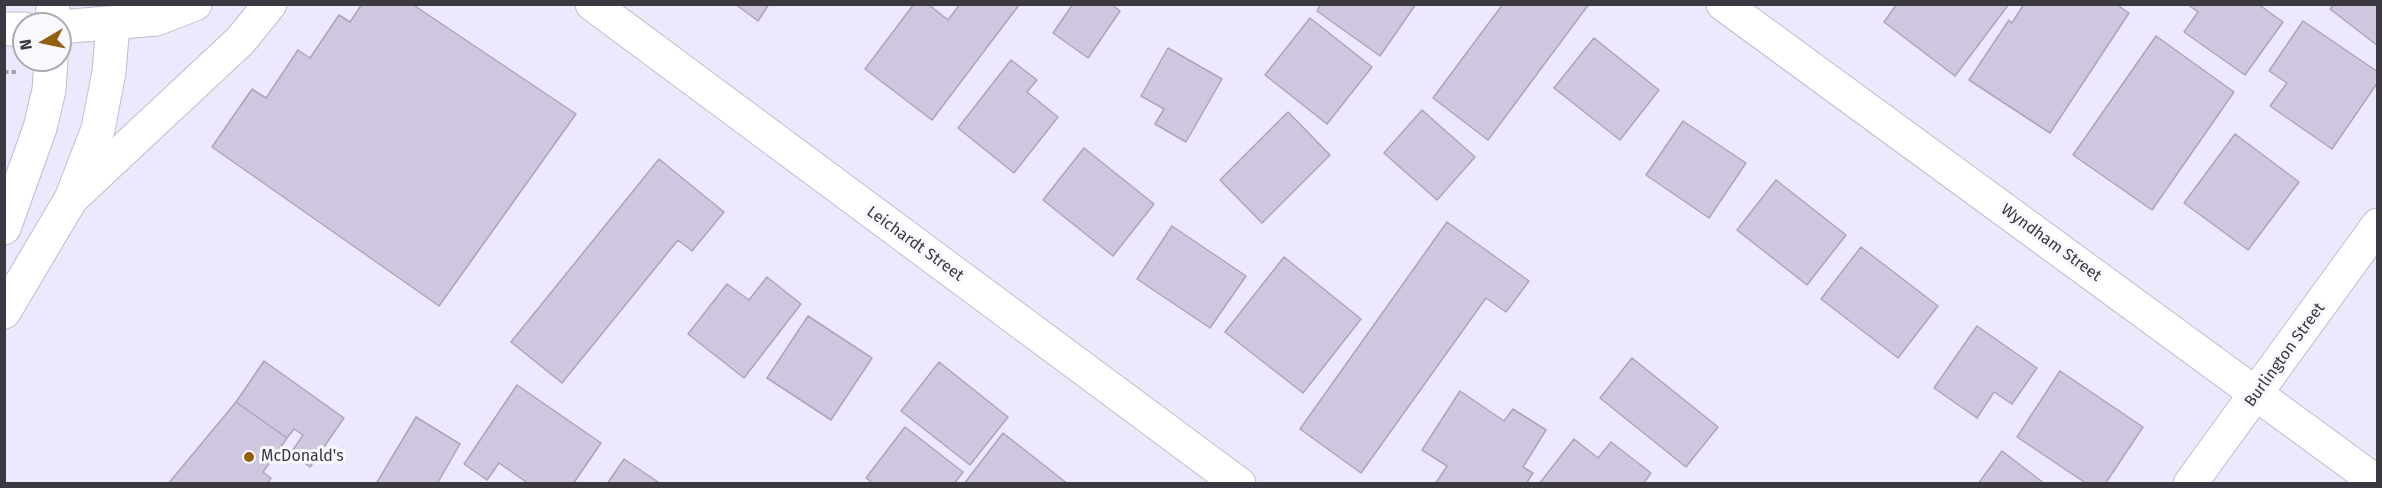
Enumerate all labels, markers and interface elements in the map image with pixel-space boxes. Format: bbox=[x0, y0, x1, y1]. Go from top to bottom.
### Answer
north arrow bbox=[12, 12, 72, 72]
text: N bbox=[15, 38, 36, 51]
street label: Wyndham Street bbox=[1997, 200, 2105, 286]
street label: Leichardt Street bbox=[863, 202, 967, 286]
street label: Burlington Street bbox=[2241, 299, 2329, 411]
place label: McDonald's bbox=[261, 447, 344, 467]
marker: McDonald's bbox=[242, 450, 256, 464]

